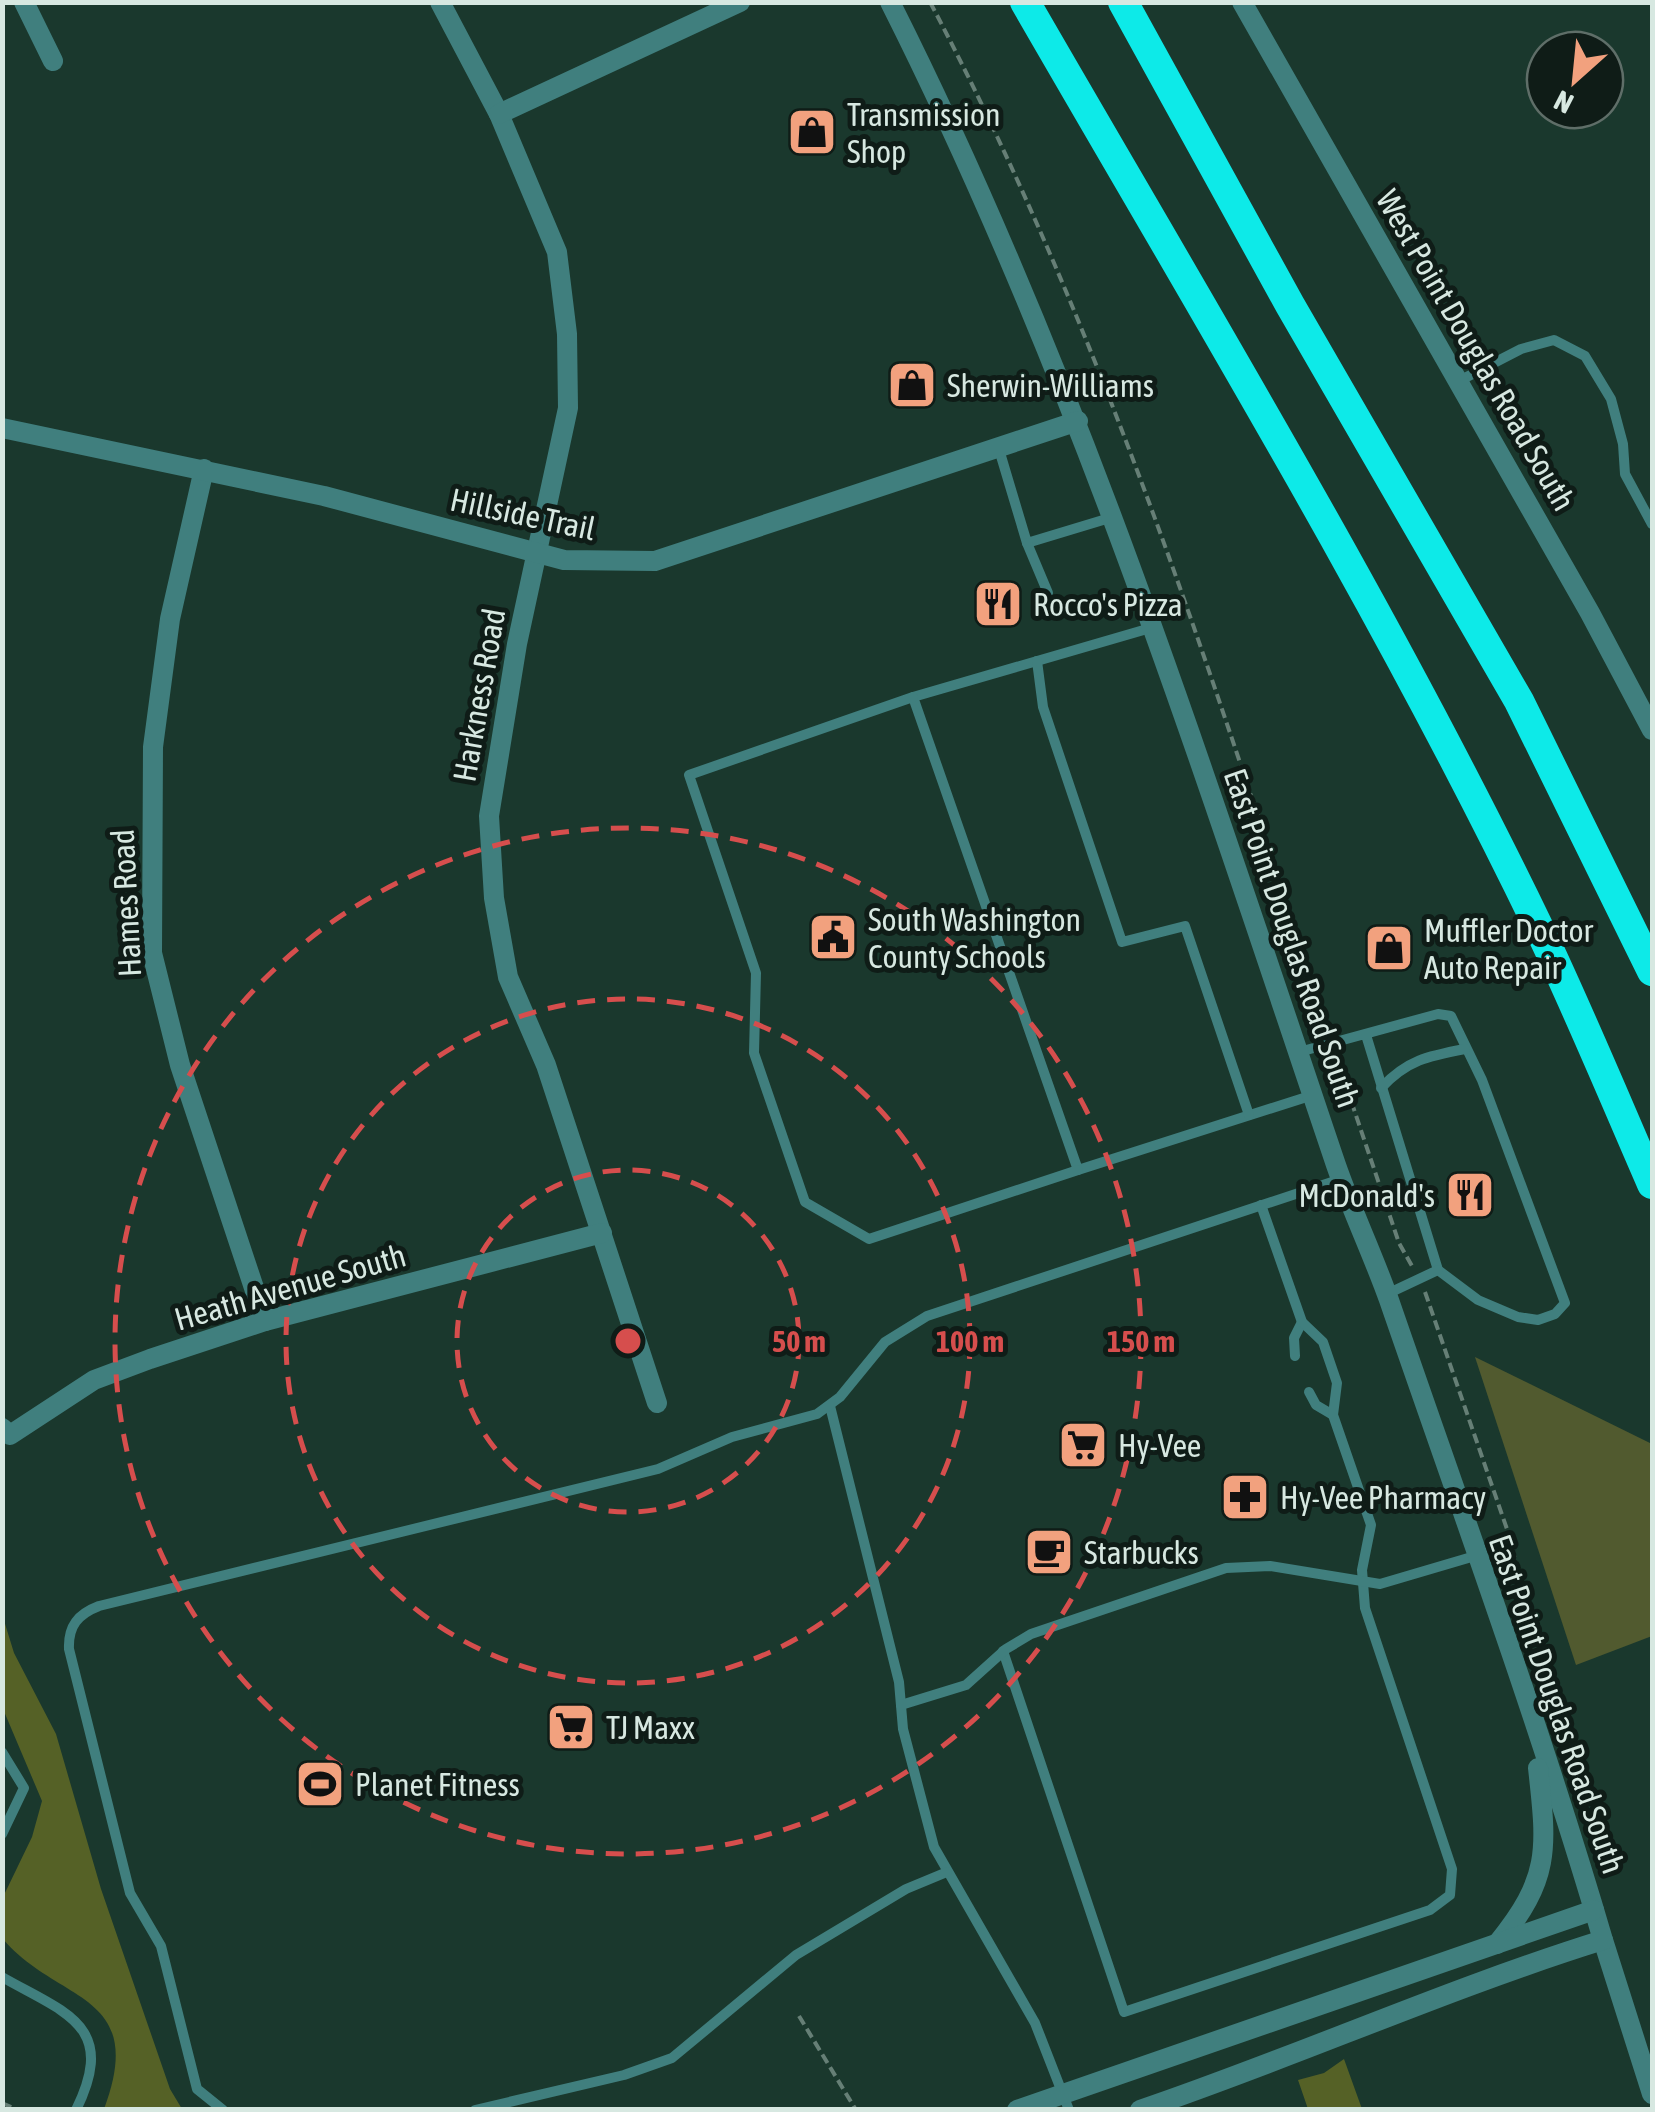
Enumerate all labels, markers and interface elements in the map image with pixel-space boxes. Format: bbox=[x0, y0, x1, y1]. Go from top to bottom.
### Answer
north arrow bbox=[1525, 30, 1625, 130]
text: N bbox=[1549, 84, 1578, 120]
place label: Transmission Shop bbox=[847, 96, 1001, 170]
shop icon: Transmission Shop bbox=[786, 106, 838, 158]
street label: West Point Douglas Road South bbox=[1369, 183, 1583, 517]
shop icon: Sherwin-Williams bbox=[886, 359, 938, 411]
place label: Sherwin-Williams bbox=[947, 367, 1154, 404]
street label: Hillside Trail bbox=[447, 481, 599, 548]
restaurant icon: Rocco's Pizza bbox=[972, 578, 1024, 630]
place label: Rocco's Pizza bbox=[1033, 586, 1183, 623]
street label: Harkness Road bbox=[446, 606, 512, 784]
street label: East Point Douglas Road South bbox=[1217, 764, 1367, 1112]
street label: Hames Road bbox=[104, 828, 148, 978]
place label: South Washington County Schools bbox=[868, 901, 1081, 975]
public building icon: South Washington County Schools bbox=[807, 911, 859, 963]
place label: Muffler Doctor Auto Repair bbox=[1424, 912, 1593, 986]
shop icon: Muffler Doctor Auto Repair bbox=[1363, 922, 1415, 974]
restaurant icon: McDonald's bbox=[1444, 1169, 1496, 1221]
place label: McDonald's bbox=[1298, 1177, 1435, 1214]
street label: Heath Avenue South bbox=[170, 1236, 410, 1338]
centre of rings bbox=[610, 1323, 646, 1359]
text: 50 m bbox=[772, 1324, 826, 1358]
text: 100 m bbox=[936, 1324, 1004, 1358]
text: 150 m bbox=[1107, 1324, 1175, 1358]
supermarket icon: Hy-Vee bbox=[1057, 1419, 1109, 1471]
place label: Hy-Vee bbox=[1118, 1427, 1201, 1464]
pharmacy icon: Hy-Vee Pharmacy bbox=[1219, 1471, 1271, 1523]
place label: Hy-Vee Pharmacy bbox=[1280, 1479, 1486, 1516]
cafe icon: Starbucks bbox=[1023, 1526, 1075, 1578]
street label: East Point Douglas Road South bbox=[1482, 1530, 1632, 1878]
place label: Starbucks bbox=[1084, 1534, 1199, 1571]
supermarket icon: TJ Maxx bbox=[545, 1701, 597, 1753]
place label: TJ Maxx bbox=[606, 1709, 695, 1746]
sports icon: Planet Fitness bbox=[294, 1758, 346, 1810]
place label: Planet Fitness bbox=[355, 1766, 520, 1803]

